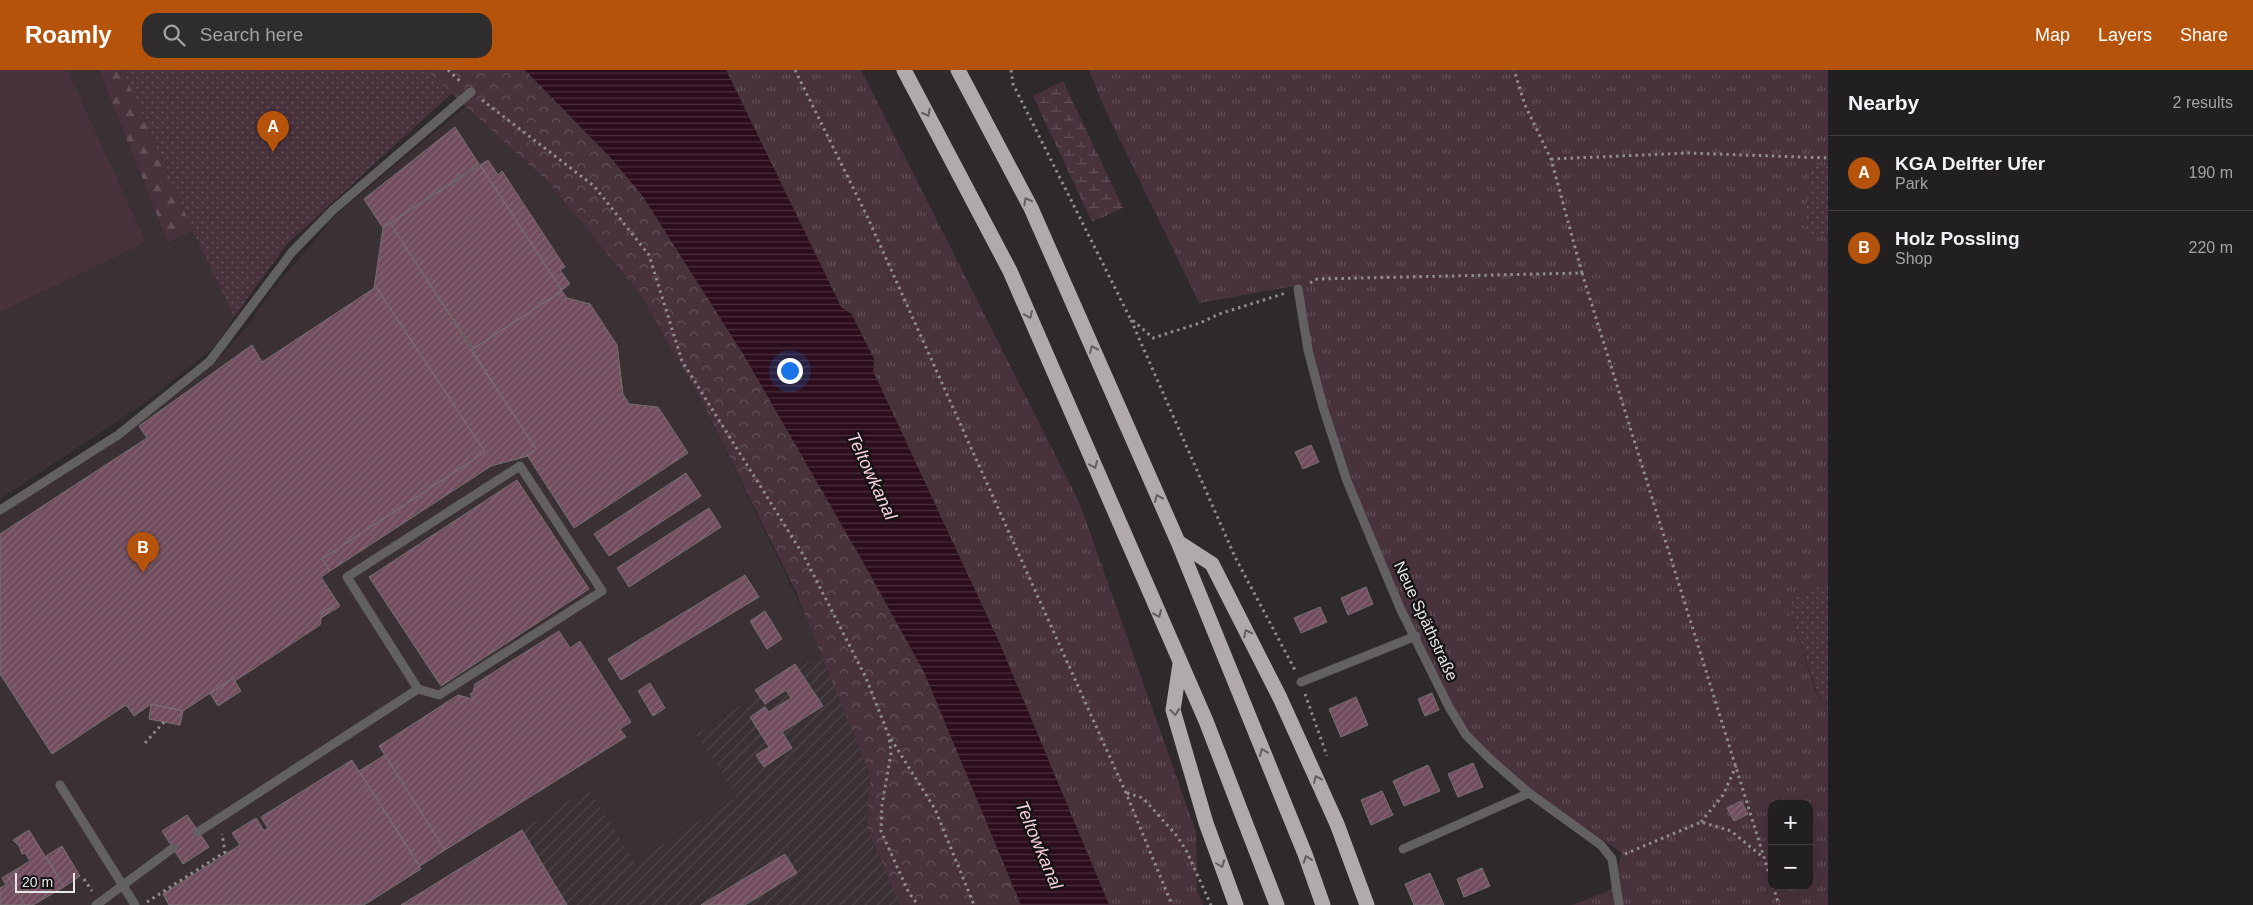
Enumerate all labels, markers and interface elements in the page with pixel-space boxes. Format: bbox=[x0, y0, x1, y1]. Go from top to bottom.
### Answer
search box bbox=[142, 13, 492, 58]
text: Roamly bbox=[25, 21, 112, 48]
icon: search bbox=[160, 21, 188, 49]
text: Search here bbox=[200, 24, 303, 45]
text: Map bbox=[2035, 25, 2070, 45]
text: Layers bbox=[2098, 25, 2152, 45]
text: Share bbox=[2180, 25, 2228, 45]
text: Nearby bbox=[1848, 91, 1919, 114]
text: 2 results bbox=[2173, 94, 2233, 111]
one-way arrow bbox=[921, 108, 931, 117]
pin: A bbox=[257, 111, 289, 152]
text: KGA Delfter Ufer bbox=[1895, 153, 2045, 174]
text: A bbox=[1858, 164, 1870, 181]
text: 190 m bbox=[2189, 164, 2233, 181]
text: Park bbox=[1895, 175, 1928, 192]
one-way arrow bbox=[1023, 197, 1033, 206]
text: Holz Possling bbox=[1895, 228, 2020, 249]
text: B bbox=[1858, 239, 1870, 256]
text: 220 m bbox=[2189, 239, 2233, 256]
text: Shop bbox=[1895, 250, 1932, 267]
one-way arrow bbox=[1024, 311, 1034, 319]
one-way arrow bbox=[1088, 345, 1099, 354]
your location bbox=[777, 358, 803, 384]
water label: Teltowkanal bbox=[843, 429, 901, 524]
one-way arrow bbox=[1087, 460, 1098, 469]
one-way arrow bbox=[1154, 494, 1165, 503]
pin: B bbox=[127, 532, 159, 573]
street label: Neue Späthstraße bbox=[1391, 559, 1461, 684]
one-way arrow bbox=[1152, 609, 1163, 618]
one-way arrow bbox=[1243, 629, 1253, 638]
one-way arrow bbox=[1169, 709, 1180, 717]
one-way arrow bbox=[1259, 748, 1269, 757]
one-way arrow bbox=[1313, 775, 1323, 784]
water label: Teltowkanal bbox=[1011, 798, 1067, 893]
map controls bbox=[1768, 800, 1813, 890]
button: + bbox=[1768, 800, 1813, 845]
button: − bbox=[1768, 845, 1813, 890]
one-way arrow bbox=[1303, 855, 1313, 864]
one-way arrow bbox=[1215, 859, 1225, 868]
scale bar bbox=[15, 870, 75, 893]
text: 20 m bbox=[22, 874, 53, 890]

